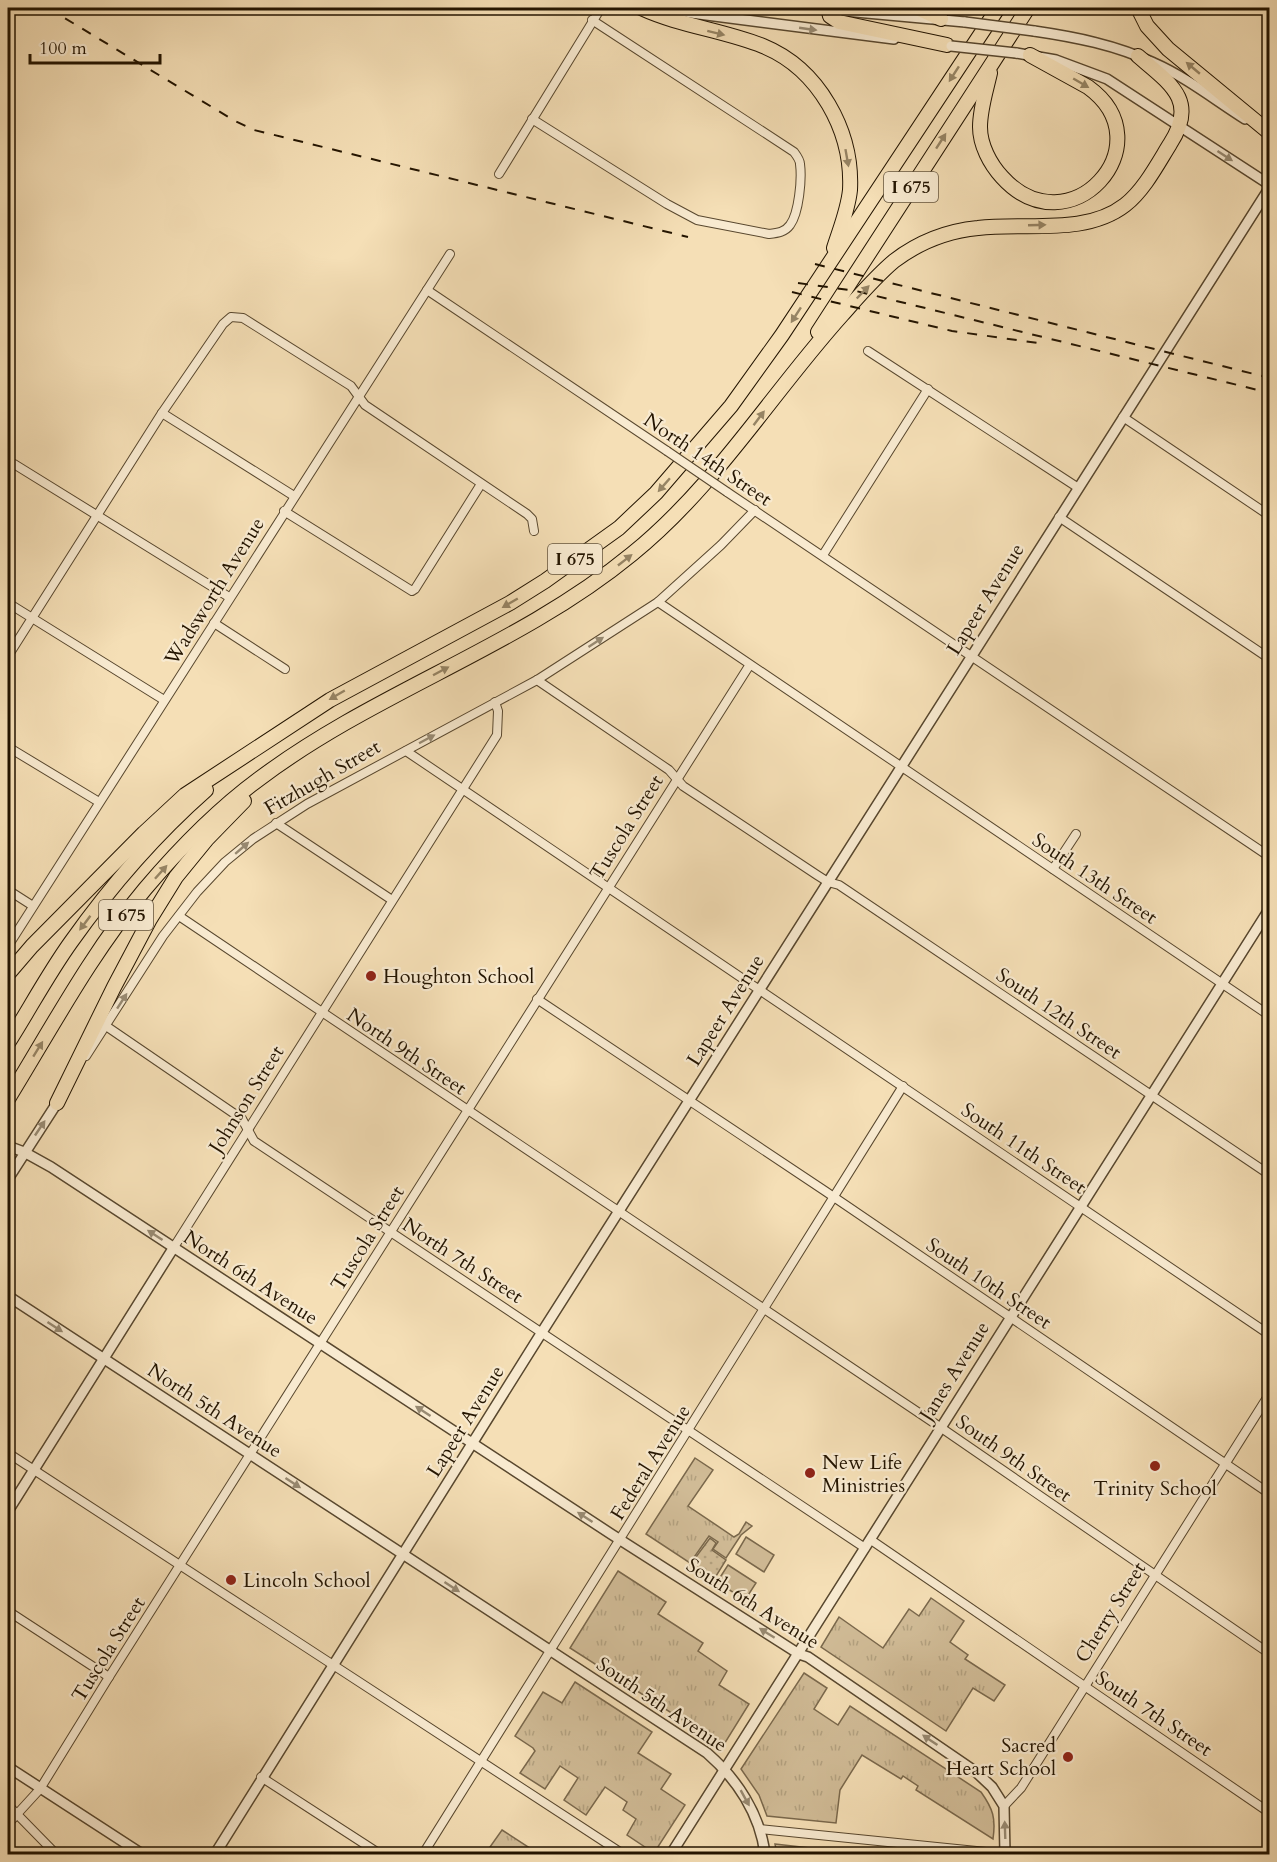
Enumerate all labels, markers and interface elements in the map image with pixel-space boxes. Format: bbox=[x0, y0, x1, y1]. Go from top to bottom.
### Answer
one-way arrow bbox=[799, 25, 818, 34]
scale bar bbox=[30, 27, 160, 65]
one-way arrow bbox=[707, 28, 725, 38]
text: 100 m bbox=[39, 36, 87, 61]
one-way arrow bbox=[1186, 62, 1201, 75]
one-way arrow bbox=[949, 66, 960, 82]
one-way arrow bbox=[1073, 78, 1090, 88]
one-way arrow bbox=[935, 134, 947, 150]
one-way arrow bbox=[843, 148, 852, 167]
one-way arrow bbox=[1217, 150, 1233, 162]
road number: I 675 bbox=[884, 172, 938, 202]
one-way arrow bbox=[1028, 221, 1047, 230]
one-way arrow bbox=[856, 285, 870, 300]
one-way arrow bbox=[790, 306, 802, 322]
street label: North 14th Street bbox=[638, 407, 778, 513]
one-way arrow bbox=[752, 410, 765, 426]
one-way arrow bbox=[657, 477, 670, 493]
street label: Wadsworth Avenue bbox=[157, 512, 271, 671]
street label: Lapeer Avenue bbox=[940, 538, 1031, 660]
road number: I 675 bbox=[548, 544, 602, 574]
one-way arrow bbox=[618, 554, 633, 566]
one-way arrow bbox=[501, 598, 518, 608]
one-way arrow bbox=[588, 636, 605, 647]
one-way arrow bbox=[432, 666, 449, 676]
one-way arrow bbox=[329, 690, 346, 700]
street label: Fitzhugh Street bbox=[259, 733, 386, 822]
one-way arrow bbox=[419, 734, 436, 744]
street label: Tuscola Street bbox=[583, 769, 670, 885]
street label: South 13th Street bbox=[1027, 826, 1163, 931]
one-way arrow bbox=[234, 842, 249, 855]
one-way arrow bbox=[154, 865, 167, 880]
road number: I 675 bbox=[99, 900, 153, 930]
one-way arrow bbox=[80, 915, 92, 930]
street label: Lapeer Avenue bbox=[680, 949, 771, 1071]
street label: South 12th Street bbox=[991, 961, 1127, 1066]
place label: Houghton School bbox=[383, 963, 534, 990]
marker: Houghton School bbox=[364, 969, 378, 983]
one-way arrow bbox=[116, 992, 127, 1009]
street label: North 9th Street bbox=[342, 1001, 472, 1102]
street label: Johnson Street bbox=[201, 1040, 291, 1161]
one-way arrow bbox=[33, 1041, 44, 1058]
street label: South 11th Street bbox=[956, 1096, 1092, 1201]
one-way arrow bbox=[34, 1120, 46, 1136]
street label: Tuscola Street bbox=[324, 1180, 411, 1296]
street label: North 7th Street bbox=[397, 1211, 529, 1310]
street label: North 6th Avenue bbox=[178, 1224, 323, 1331]
one-way arrow bbox=[147, 1230, 163, 1241]
street label: South 10th Street bbox=[921, 1231, 1057, 1336]
street label: Janes Avenue bbox=[912, 1316, 996, 1429]
one-way arrow bbox=[47, 1321, 63, 1333]
street label: North 5th Avenue bbox=[142, 1357, 287, 1464]
street label: Lapeer Avenue bbox=[420, 1360, 511, 1482]
street label: Federal Avenue bbox=[604, 1399, 697, 1525]
one-way arrow bbox=[415, 1406, 431, 1417]
street label: South 9th Street bbox=[950, 1408, 1078, 1509]
place label: New Life Ministries bbox=[822, 1449, 905, 1499]
marker: Trinity School bbox=[1148, 1459, 1162, 1473]
marker: New Life Ministries bbox=[803, 1466, 817, 1480]
place label: Trinity School bbox=[1093, 1475, 1217, 1502]
one-way arrow bbox=[284, 1477, 301, 1488]
one-way arrow bbox=[577, 1511, 593, 1523]
street label: South 6th Avenue bbox=[681, 1552, 824, 1655]
street label: Cherry Street bbox=[1069, 1556, 1152, 1668]
place label: Lincoln School bbox=[243, 1567, 371, 1594]
marker: Lincoln School bbox=[224, 1573, 238, 1587]
one-way arrow bbox=[443, 1581, 460, 1592]
street label: Tuscola Street bbox=[65, 1591, 152, 1707]
one-way arrow bbox=[759, 1628, 775, 1639]
street label: South 5th Avenue bbox=[591, 1651, 732, 1758]
street label: South 7th Street bbox=[1090, 1664, 1218, 1763]
place label: Sacred Heart School bbox=[946, 1732, 1056, 1782]
one-way arrow bbox=[922, 1734, 938, 1746]
marker: Sacred Heart School bbox=[1061, 1750, 1075, 1764]
one-way arrow bbox=[740, 1790, 750, 1807]
one-way arrow bbox=[1001, 1821, 1010, 1840]

